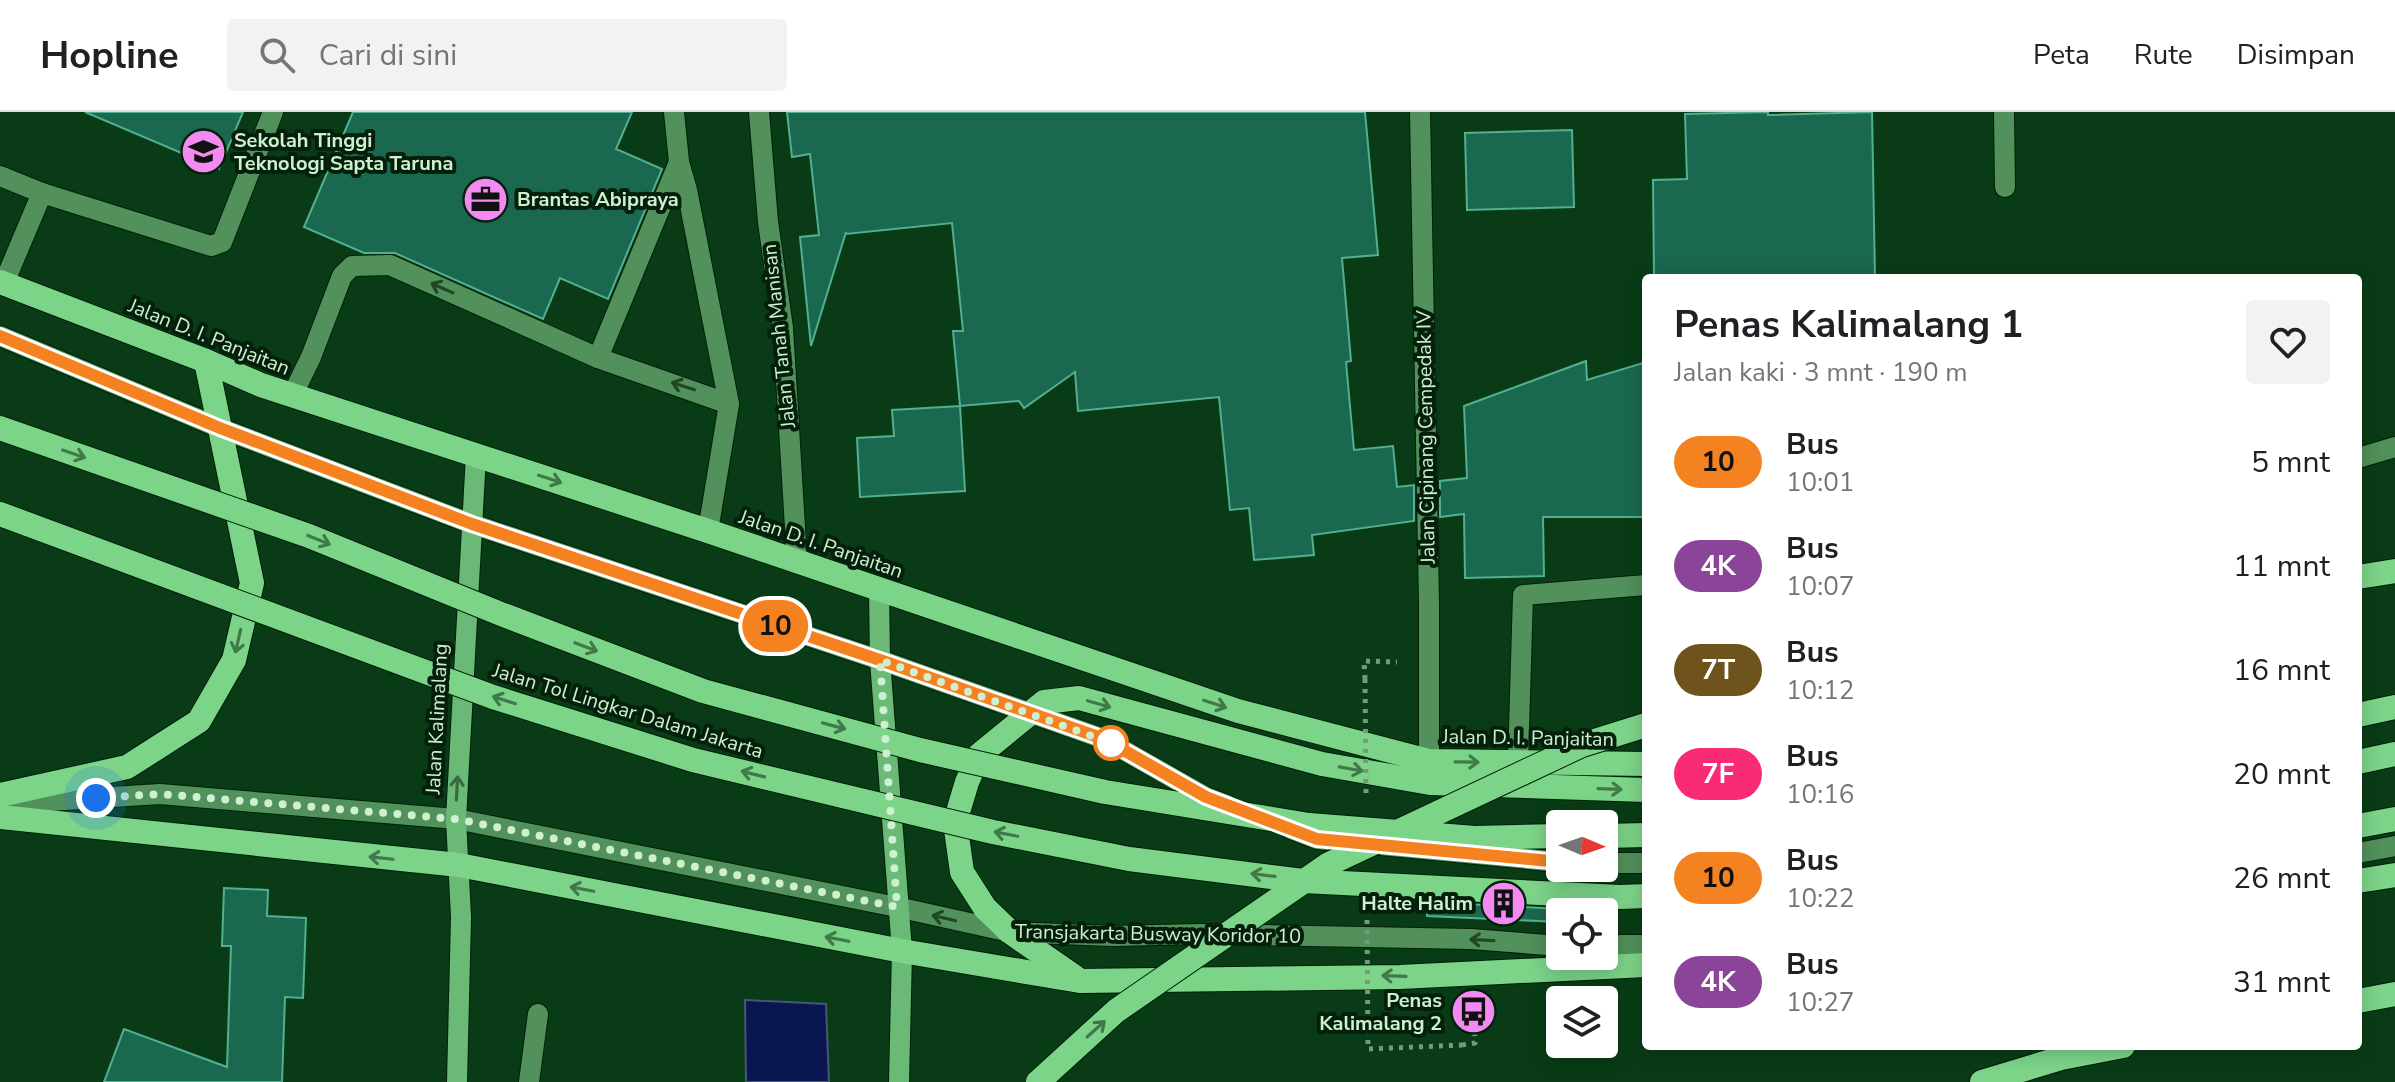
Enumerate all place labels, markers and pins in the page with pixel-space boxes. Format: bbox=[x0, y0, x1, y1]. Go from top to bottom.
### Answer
place label: Sekolah Tinggi Teknologi Sapta Taruna bbox=[234, 127, 453, 177]
school or university icon: Sekolah Tinggi Teknologi Sapta Taruna bbox=[179, 128, 227, 176]
office icon: Brantas Abipraya bbox=[462, 175, 510, 223]
place label: Brantas Abipraya bbox=[517, 186, 679, 213]
unlabelled marker bbox=[1094, 726, 1128, 760]
building icon: Halte Halim bbox=[1480, 879, 1528, 927]
place label: Halte Halim bbox=[1361, 890, 1473, 917]
place label: Penas Kalimalang 2 bbox=[1319, 987, 1442, 1037]
bus stop icon: Penas Kalimalang 2 bbox=[1449, 988, 1497, 1036]

